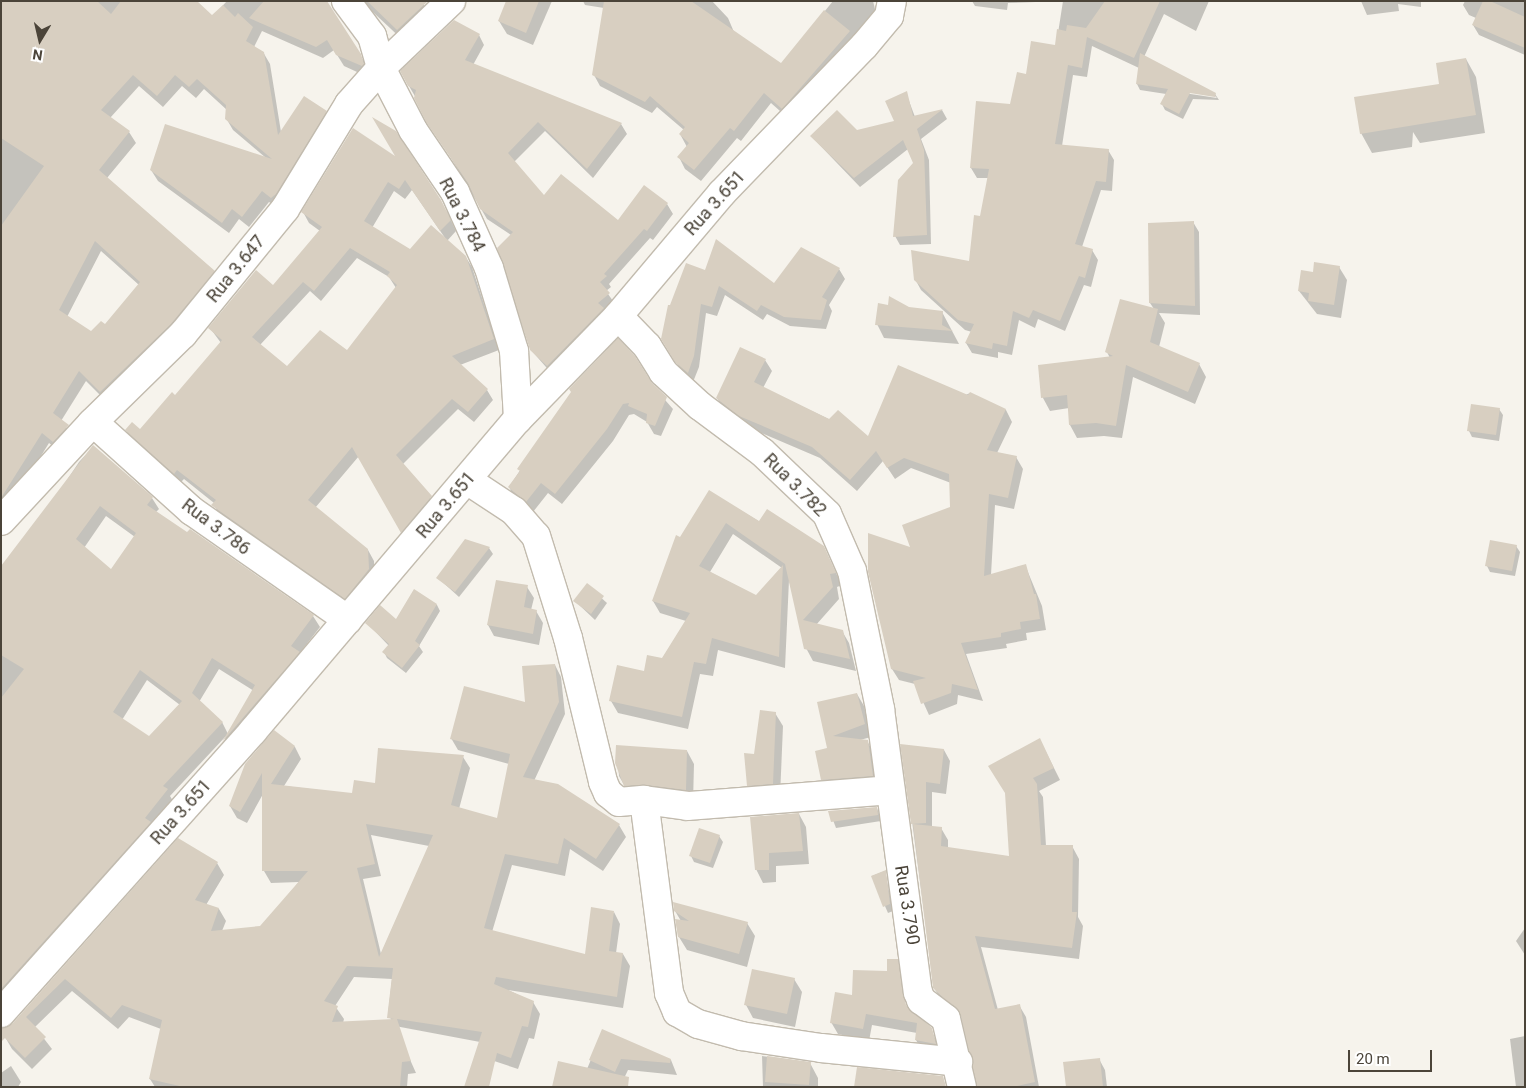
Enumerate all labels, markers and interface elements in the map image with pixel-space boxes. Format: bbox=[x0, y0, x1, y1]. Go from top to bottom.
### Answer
north arrow bbox=[15, 15, 65, 65]
text: N bbox=[32, 46, 44, 63]
street label: Rua 3.651 bbox=[680, 166, 750, 240]
street label: Rua 3.784 bbox=[434, 174, 490, 256]
street label: Rua 3.647 bbox=[202, 231, 270, 307]
street label: Rua 3.782 bbox=[759, 449, 831, 521]
street label: Rua 3.651 bbox=[412, 467, 480, 543]
street label: Rua 3.786 bbox=[177, 494, 255, 560]
street label: Rua 3.651 bbox=[146, 775, 216, 849]
street label: Rua 3.790 bbox=[890, 864, 924, 946]
scale bar bbox=[1351, 1040, 1435, 1072]
text: 20 m bbox=[1356, 1050, 1390, 1068]

